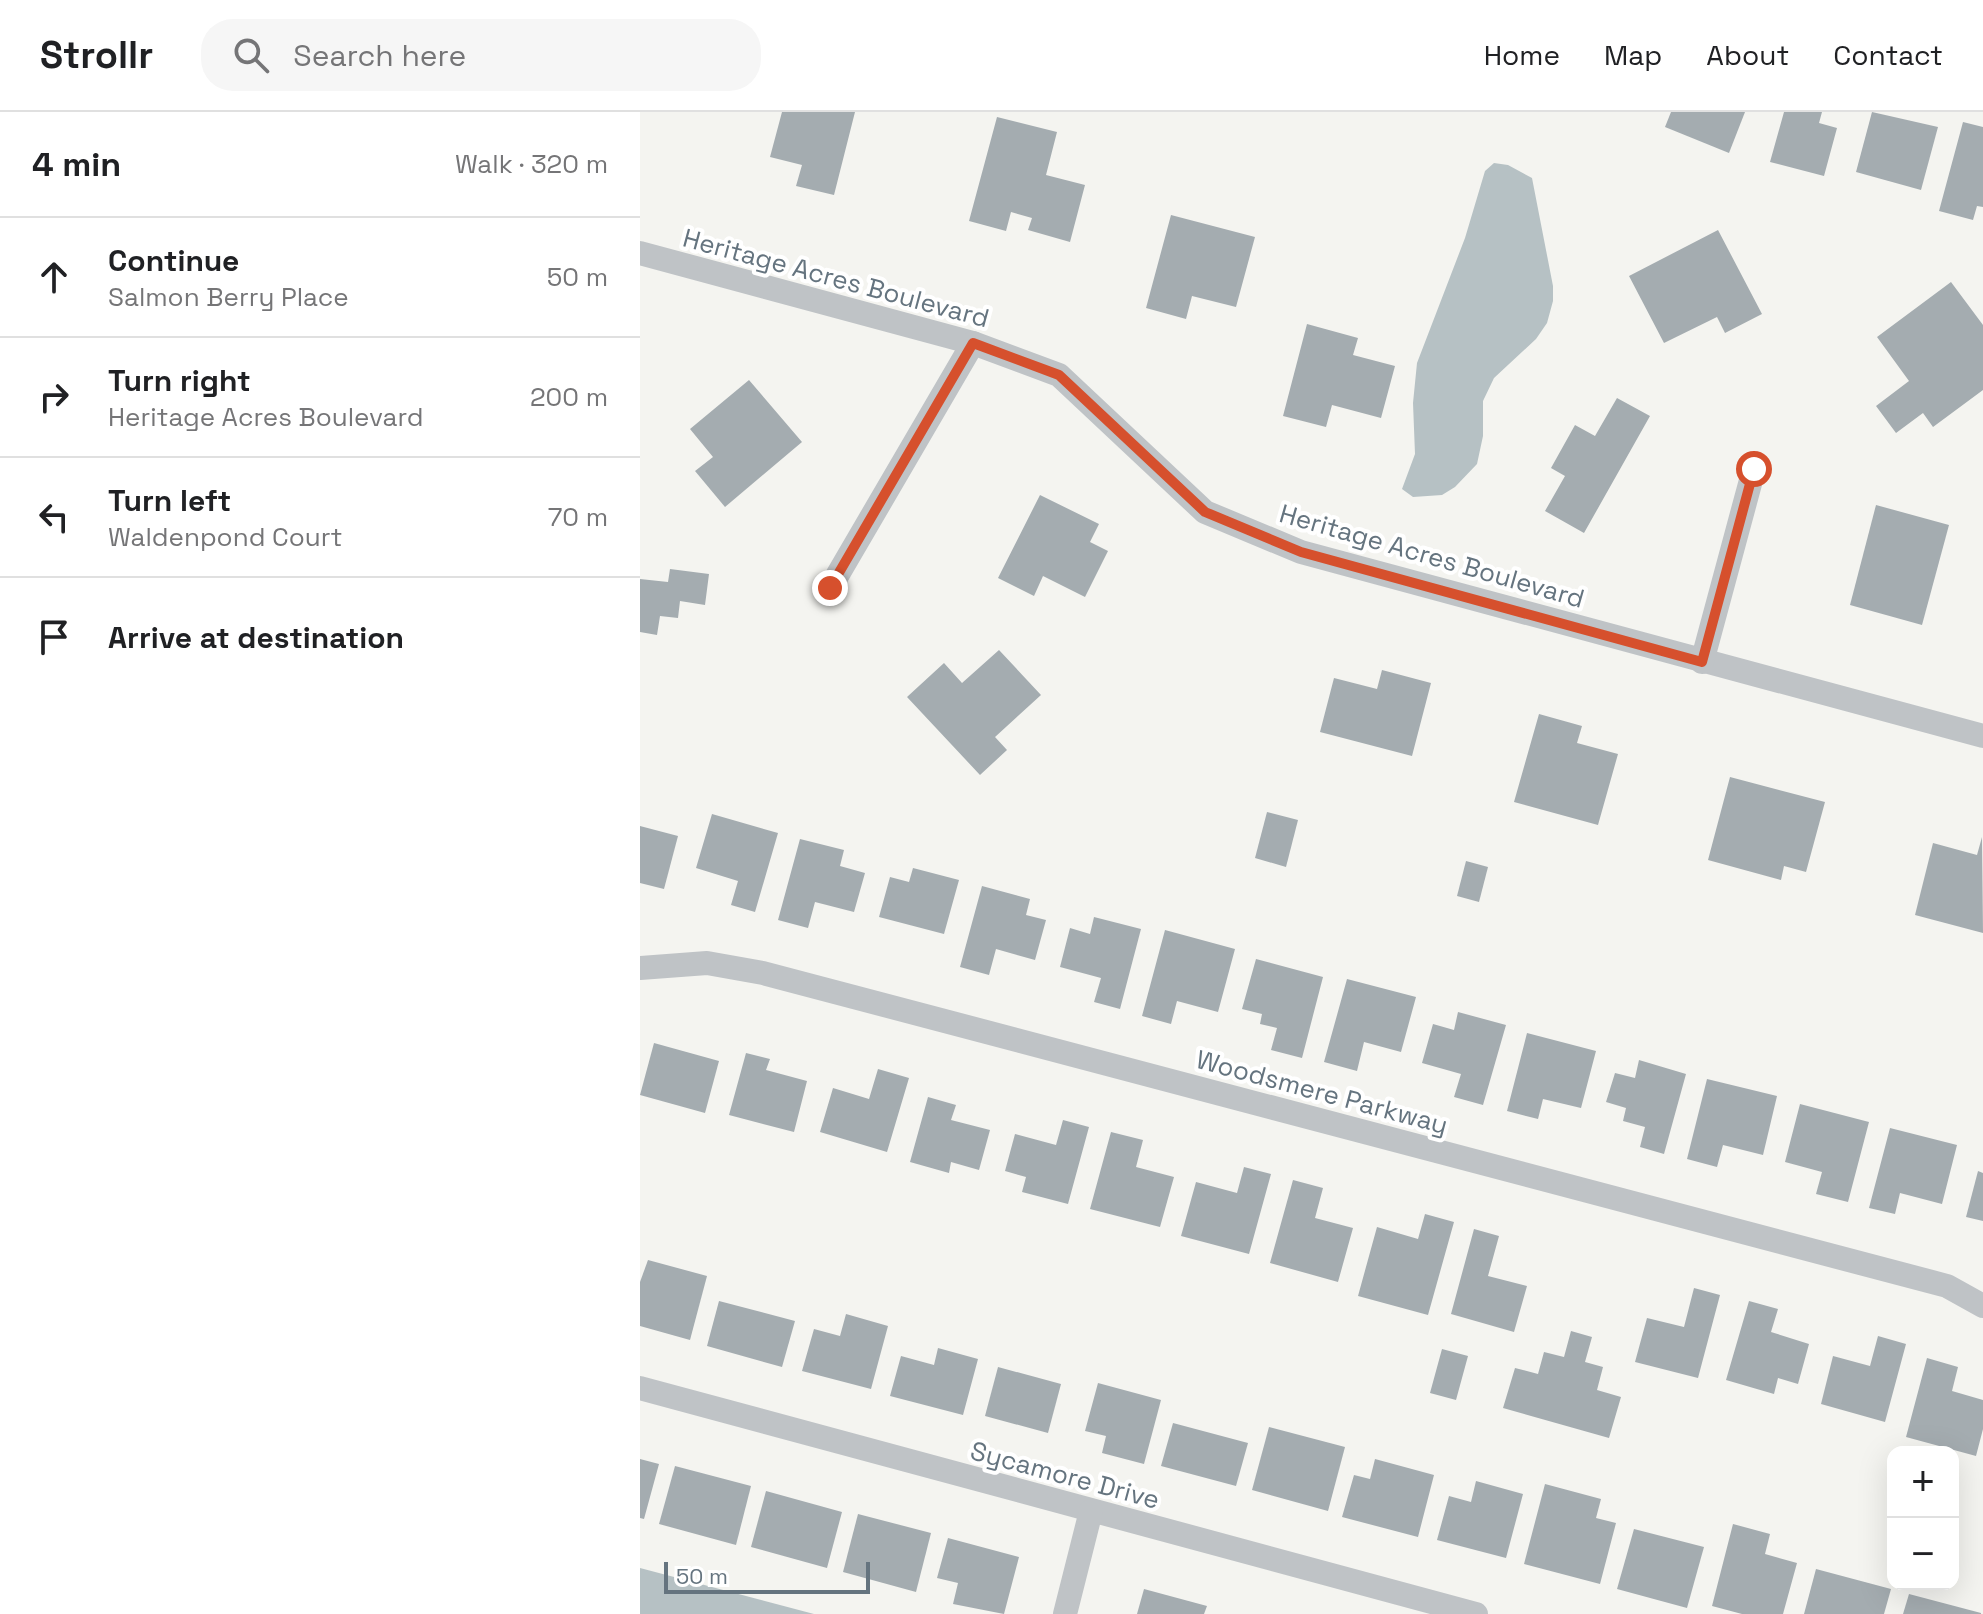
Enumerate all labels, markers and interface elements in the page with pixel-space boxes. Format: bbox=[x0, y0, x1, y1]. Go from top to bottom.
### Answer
search box bbox=[201, 19, 761, 91]
text: Strollr bbox=[40, 31, 153, 79]
icon: search bbox=[229, 33, 273, 77]
text: Search here bbox=[293, 36, 466, 75]
text: Home bbox=[1484, 37, 1560, 73]
text: Map bbox=[1604, 37, 1662, 73]
text: About bbox=[1706, 37, 1789, 73]
text: Contact bbox=[1833, 37, 1943, 73]
text: 4 min bbox=[32, 143, 121, 186]
text: Walk · 320 m bbox=[455, 147, 608, 181]
street label: Heritage Acres Boulevard bbox=[679, 221, 993, 335]
text: Continue bbox=[108, 241, 239, 280]
icon: ahead bbox=[32, 255, 76, 299]
text: 50 m bbox=[547, 260, 608, 294]
text: Salmon Berry Place bbox=[108, 280, 349, 314]
text: Turn right bbox=[108, 361, 251, 400]
icon: right bbox=[32, 375, 76, 419]
text: 200 m bbox=[530, 380, 608, 414]
text: Heritage Acres Boulevard bbox=[108, 400, 424, 434]
route start bbox=[1736, 451, 1772, 487]
text: Turn left bbox=[108, 481, 231, 520]
icon: left bbox=[32, 495, 76, 539]
street label: Heritage Acres Boulevard bbox=[1276, 496, 1588, 616]
text: 70 m bbox=[548, 500, 608, 534]
text: Waldenpond Court bbox=[108, 520, 343, 554]
route end bbox=[812, 570, 848, 606]
icon: arrive bbox=[32, 615, 76, 659]
text: Arrive at destination bbox=[108, 618, 404, 657]
street label: Woodsmere Parkway bbox=[1192, 1042, 1452, 1142]
street label: Sycamore Drive bbox=[967, 1433, 1163, 1517]
map controls bbox=[1887, 1446, 1959, 1590]
button: + bbox=[1887, 1446, 1959, 1518]
button: − bbox=[1887, 1518, 1959, 1590]
scale bar bbox=[664, 1558, 870, 1594]
text: 50 m bbox=[676, 1562, 728, 1590]

